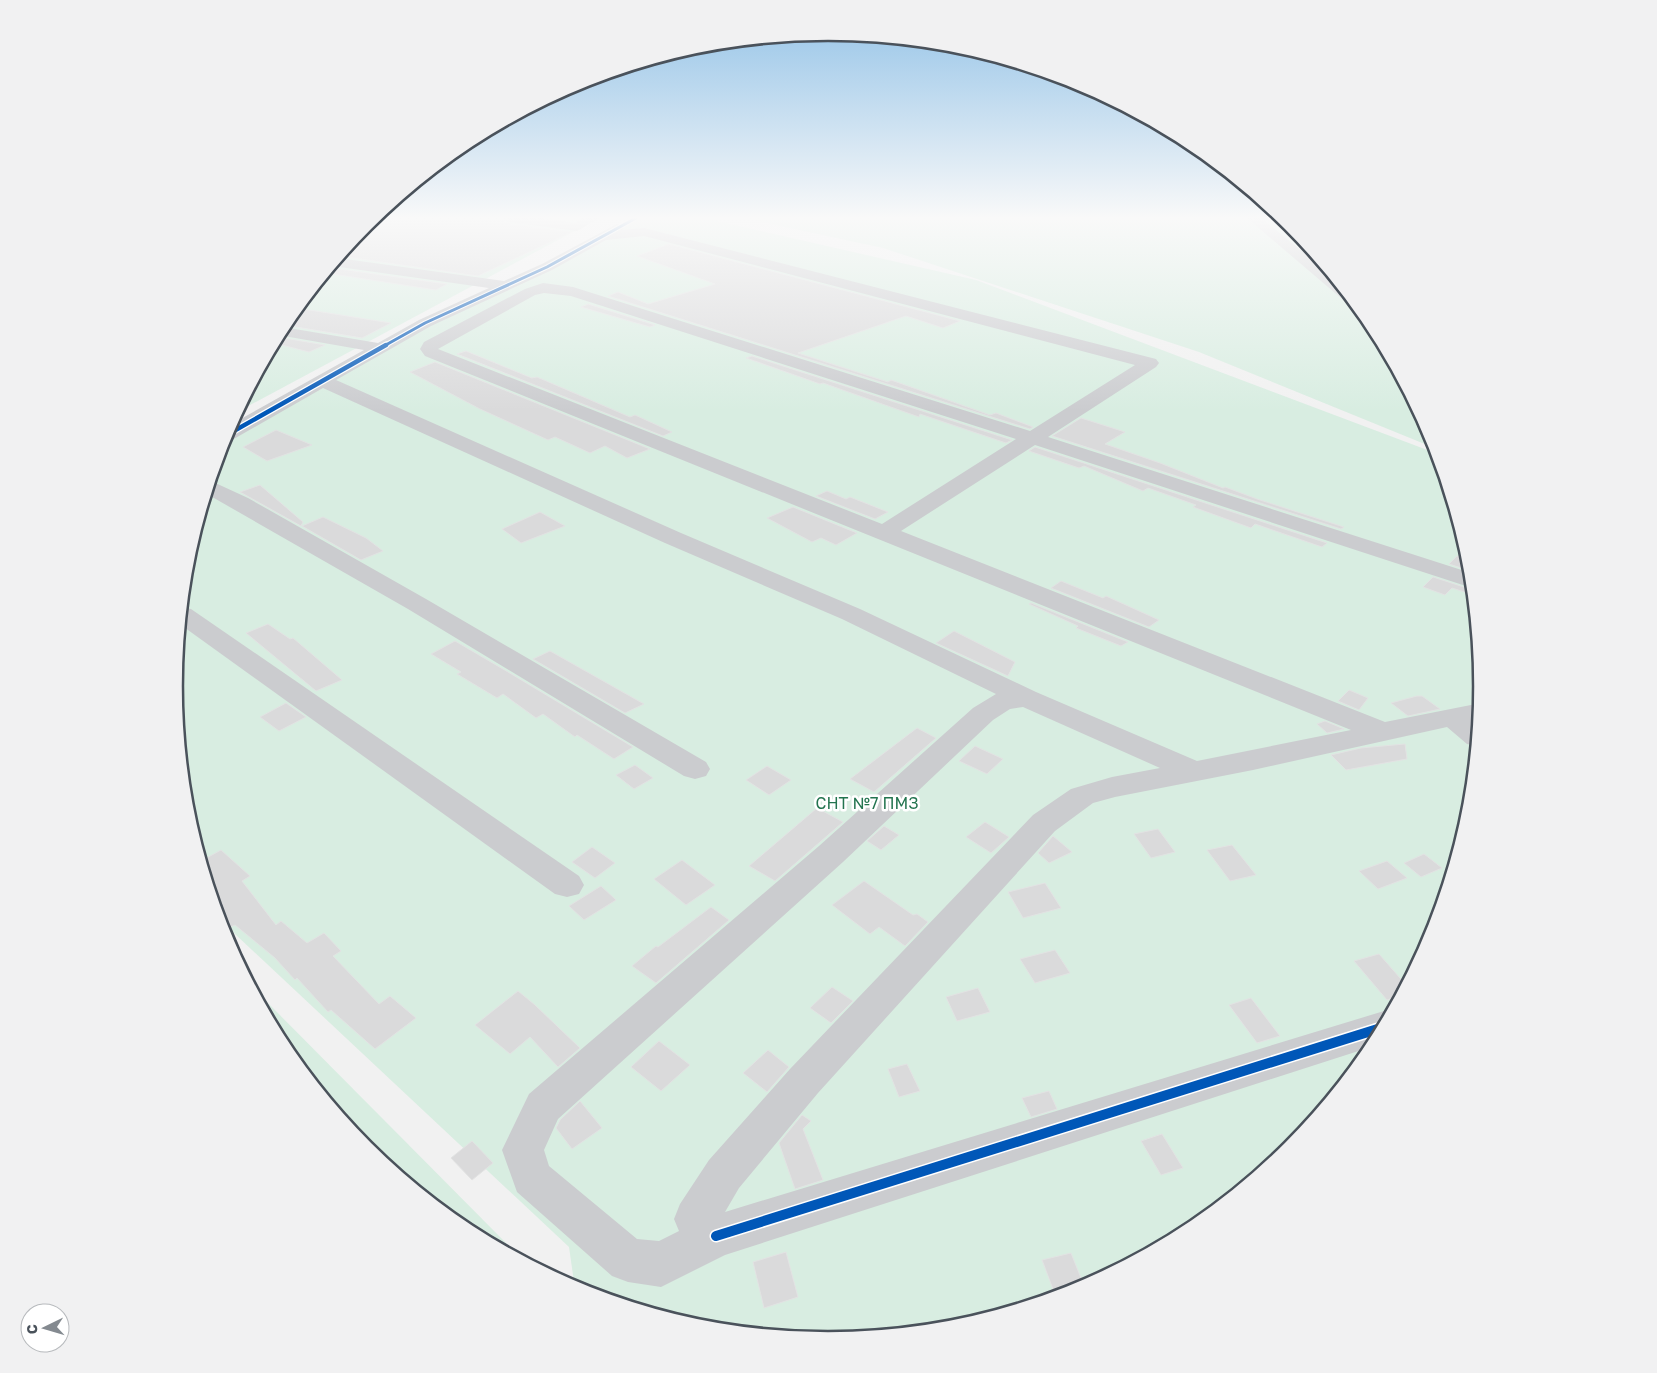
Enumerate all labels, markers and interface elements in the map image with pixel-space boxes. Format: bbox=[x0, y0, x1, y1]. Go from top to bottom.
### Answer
park label: СНТ №7 ПМЗ bbox=[816, 793, 918, 813]
north arrow bbox=[20, 1303, 70, 1353]
text: С bbox=[23, 1323, 40, 1335]

